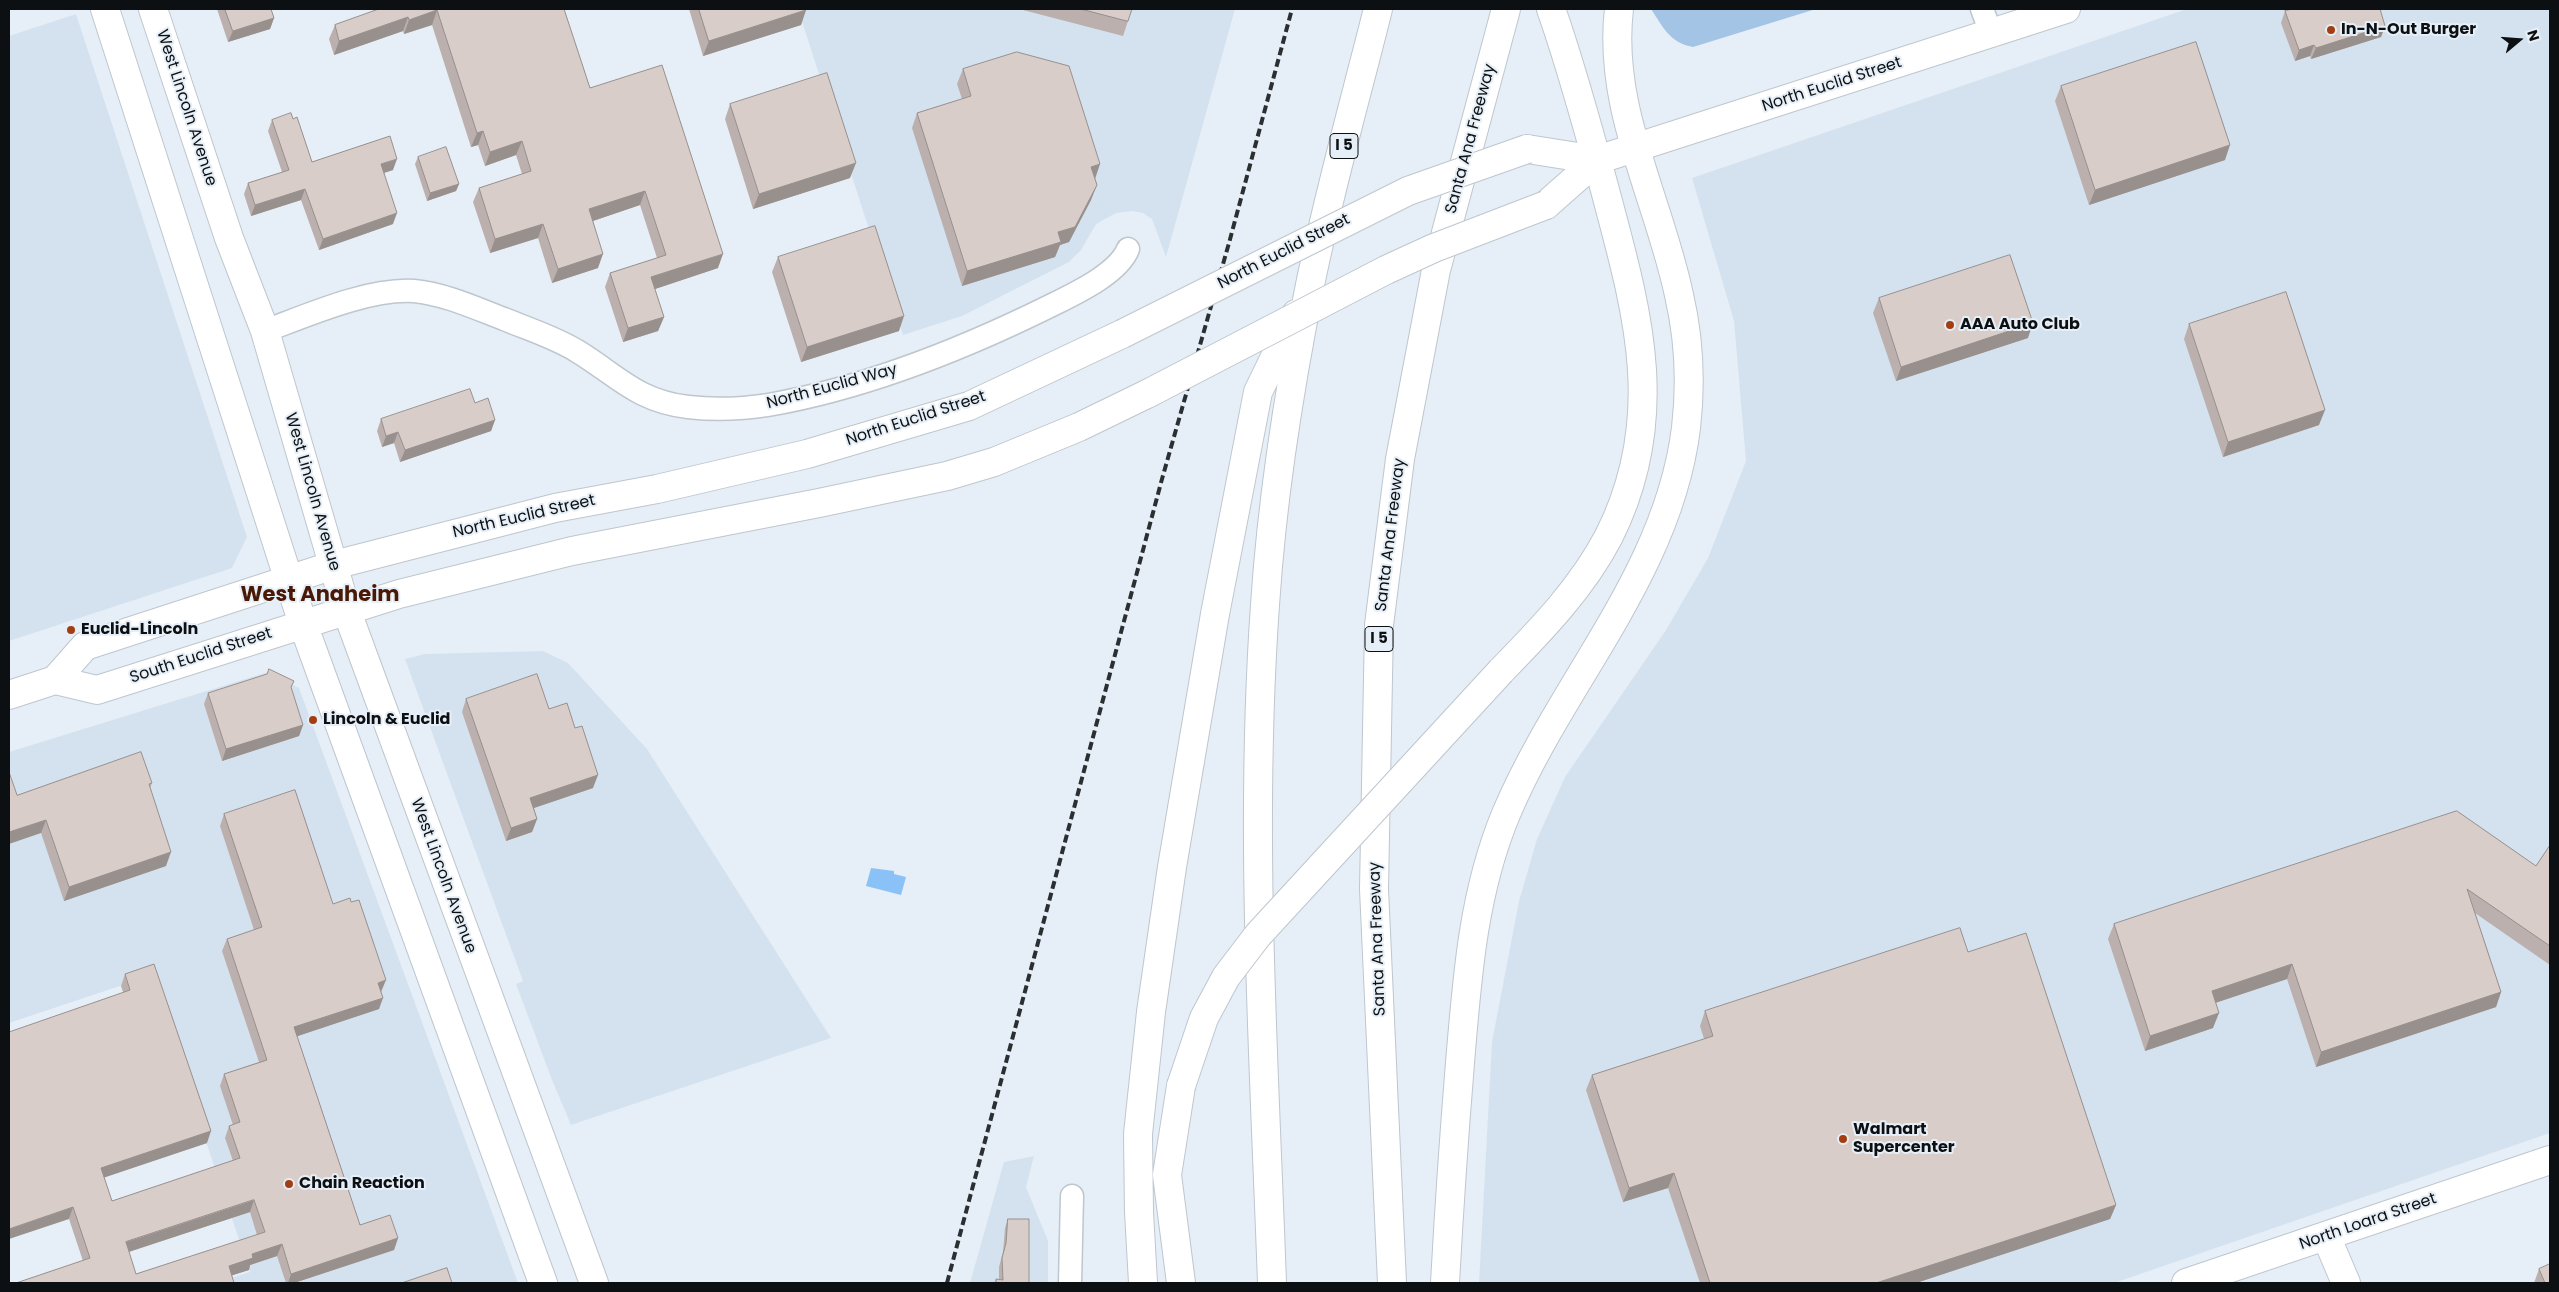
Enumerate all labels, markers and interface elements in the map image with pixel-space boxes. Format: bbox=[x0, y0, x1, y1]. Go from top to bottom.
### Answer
north arrow bbox=[2494, 15, 2544, 65]
place label: In-N-Out Burger bbox=[2341, 20, 2476, 40]
marker: In-N-Out Burger bbox=[2325, 24, 2337, 36]
street label: West Lincoln Avenue bbox=[152, 27, 220, 189]
text: N bbox=[2522, 27, 2544, 43]
street label: North Euclid Street bbox=[1760, 53, 1904, 117]
street label: Santa Ana Freeway bbox=[1442, 62, 1500, 216]
road number: I 5 bbox=[1330, 134, 1358, 158]
street label: North Euclid Street bbox=[1215, 210, 1353, 294]
place label: AAA Auto Club bbox=[1960, 315, 2080, 335]
marker: AAA Auto Club bbox=[1944, 319, 1956, 331]
street label: North Euclid Way bbox=[765, 360, 899, 414]
street label: North Euclid Street bbox=[844, 387, 988, 451]
street label: West Lincoln Avenue bbox=[280, 411, 344, 573]
street label: Santa Ana Freeway bbox=[1372, 457, 1410, 613]
street label: North Euclid Street bbox=[451, 491, 597, 543]
district label: West Anaheim bbox=[240, 583, 400, 609]
place label: Euclid-Lincoln bbox=[81, 620, 198, 640]
marker: Euclid-Lincoln bbox=[65, 624, 77, 636]
street label: South Euclid Street bbox=[128, 624, 274, 688]
road number: I 5 bbox=[1365, 626, 1393, 652]
place label: Lincoln & Euclid bbox=[323, 710, 450, 730]
marker: Lincoln & Euclid bbox=[307, 714, 319, 726]
street label: West Lincoln Avenue bbox=[406, 796, 480, 956]
street label: Santa Ana Freeway bbox=[1366, 862, 1390, 1016]
place label: Walmart Supercenter bbox=[1853, 1120, 1955, 1158]
marker: Walmart Supercenter bbox=[1837, 1133, 1849, 1145]
place label: Chain Reaction bbox=[299, 1174, 425, 1194]
marker: Chain Reaction bbox=[283, 1178, 295, 1190]
street label: North Loara Street bbox=[2297, 1190, 2439, 1254]

